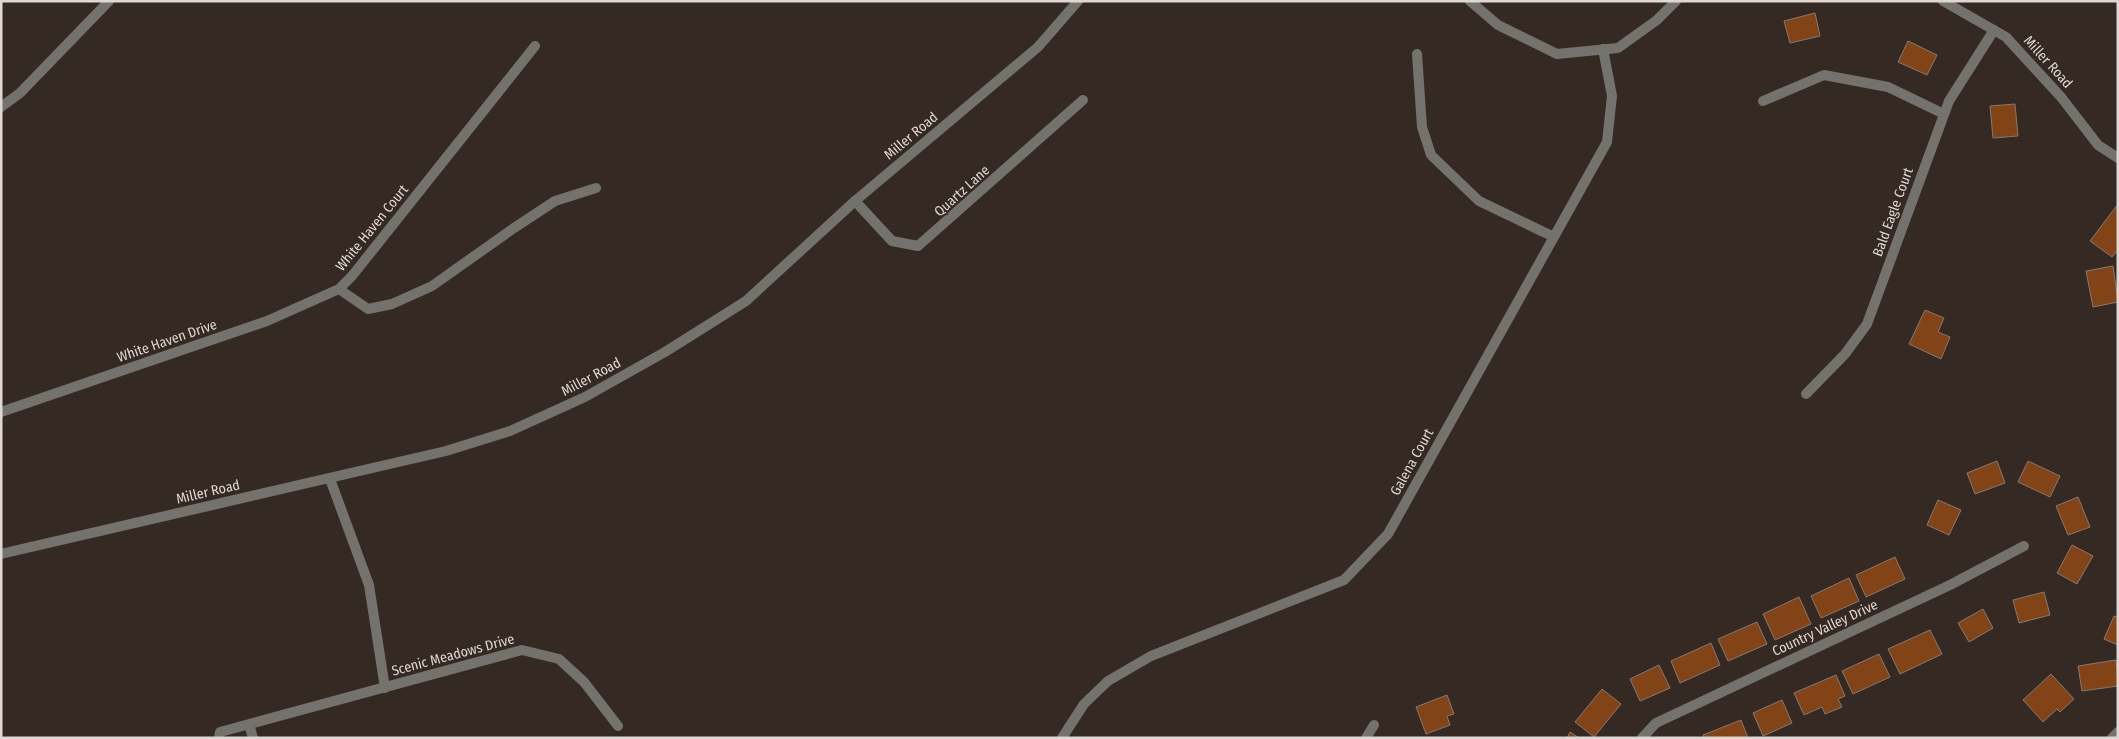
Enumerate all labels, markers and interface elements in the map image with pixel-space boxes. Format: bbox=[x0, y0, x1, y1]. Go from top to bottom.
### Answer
street label: Miller Road bbox=[2020, 32, 2076, 92]
street label: Miller Road bbox=[881, 109, 941, 163]
street label: Quartz Lane bbox=[931, 162, 993, 220]
street label: Bald Eagle Court bbox=[1869, 165, 1917, 259]
street label: White Haven Court bbox=[332, 181, 412, 274]
street label: White Haven Drive bbox=[115, 316, 219, 366]
street label: Miller Road bbox=[558, 354, 624, 400]
street label: Galena Court bbox=[1387, 425, 1438, 498]
street label: Miller Road bbox=[174, 476, 242, 508]
street label: Country Valley Drive bbox=[1770, 596, 1881, 660]
street label: Scenic Meadows Drive bbox=[390, 630, 516, 680]

